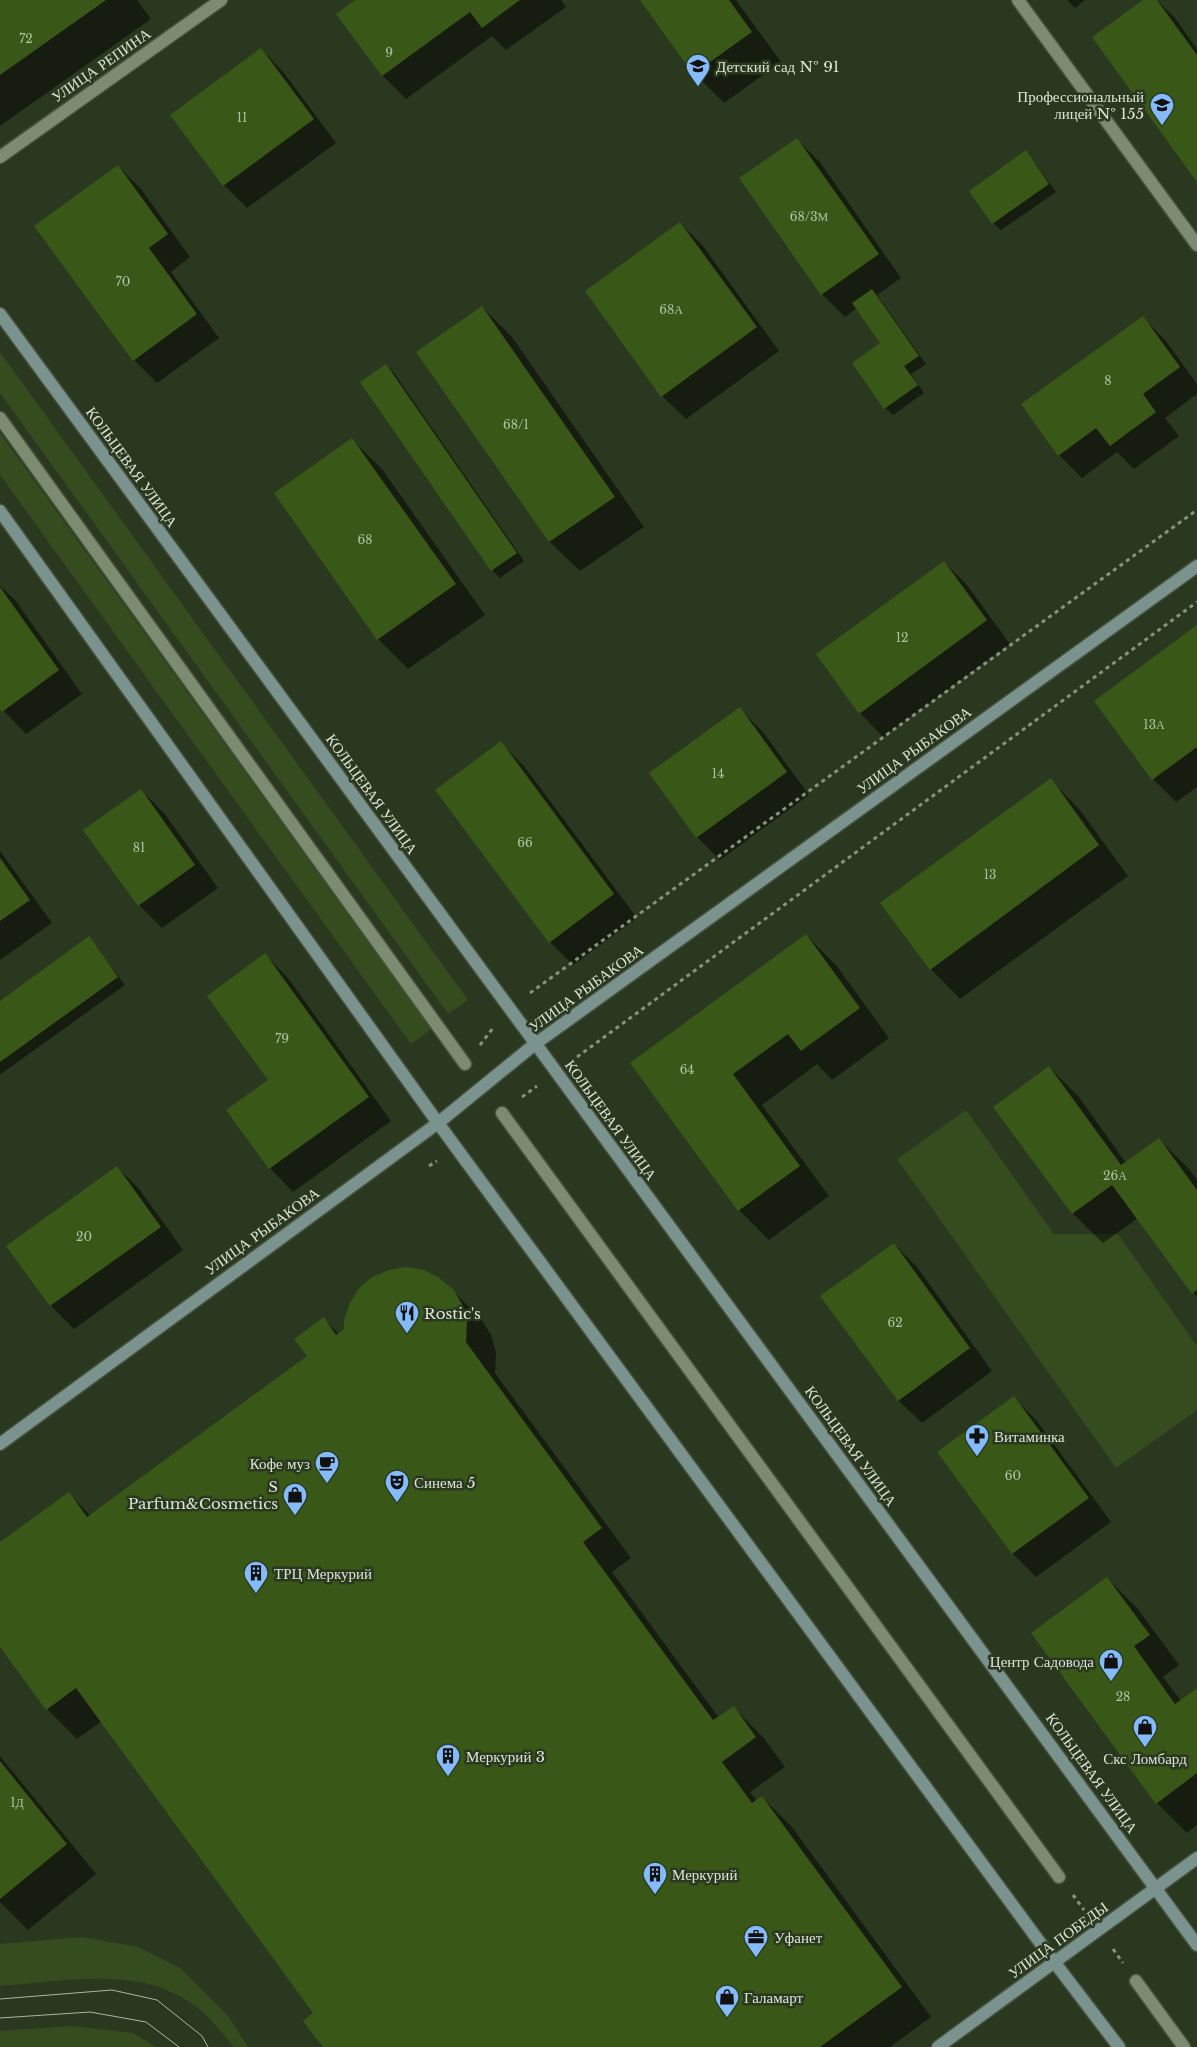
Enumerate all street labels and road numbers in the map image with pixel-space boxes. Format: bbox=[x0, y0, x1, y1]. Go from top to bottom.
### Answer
street label: УЛИЦА РЕПИНА bbox=[48, 24, 154, 106]
street label: КОЛЬЦЕВАЯ УЛИЦА bbox=[82, 403, 182, 531]
street label: УЛИЦА РЫБАКОВА bbox=[853, 702, 975, 798]
street label: КОЛЬЦЕВАЯ УЛИЦА bbox=[322, 730, 422, 858]
street label: УЛИЦА РЫБАКОВА bbox=[525, 940, 647, 1036]
street label: КОЛЬЦЕВАЯ УЛИЦА bbox=[561, 1056, 661, 1184]
street label: УЛИЦА РЫБАКОВА bbox=[201, 1183, 323, 1279]
street label: КОЛЬЦЕВАЯ УЛИЦА bbox=[801, 1382, 901, 1510]
street label: КОЛЬЦЕВАЯ УЛИЦА bbox=[1042, 1709, 1142, 1837]
street label: УЛИЦА ПОБЕДЫ bbox=[1004, 1897, 1112, 1983]

